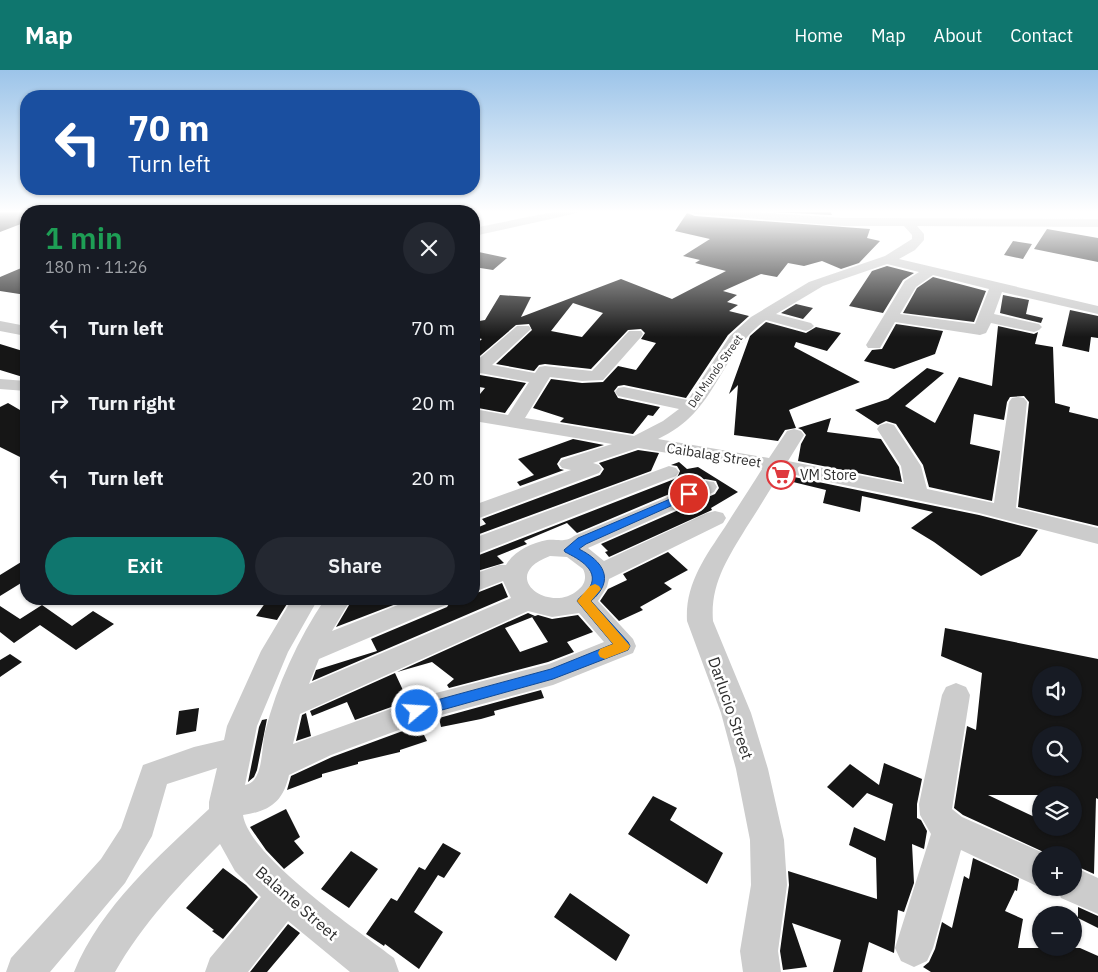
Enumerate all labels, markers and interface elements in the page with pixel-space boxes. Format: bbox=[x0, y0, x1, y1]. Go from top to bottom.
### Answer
text: Map bbox=[25, 19, 73, 51]
text: Home bbox=[795, 24, 843, 47]
text: Map bbox=[871, 24, 906, 47]
text: About bbox=[934, 24, 982, 47]
text: Contact bbox=[1010, 24, 1073, 47]
text: 70 m bbox=[128, 105, 210, 151]
icon: left bbox=[45, 110, 110, 175]
text: Turn left bbox=[128, 149, 211, 178]
text: 1 min bbox=[45, 218, 123, 257]
button: close bbox=[403, 222, 455, 274]
text: 180 m · 11:26 bbox=[45, 257, 147, 277]
icon: left bbox=[45, 314, 73, 342]
text: Turn left bbox=[88, 316, 164, 340]
text: 70 m bbox=[411, 316, 455, 340]
street label: Del Mundo Street bbox=[685, 332, 745, 410]
icon: right bbox=[45, 389, 73, 417]
text: Turn right bbox=[88, 391, 175, 415]
text: 20 m bbox=[411, 391, 455, 415]
street label: Caibalag Street bbox=[665, 439, 763, 471]
supermarket icon: VM Store bbox=[766, 460, 796, 490]
icon: left bbox=[45, 464, 73, 492]
text: Turn left bbox=[88, 466, 164, 490]
text: 20 m bbox=[411, 466, 455, 490]
place label: VM Store bbox=[800, 466, 857, 484]
pin bbox=[668, 473, 710, 515]
icon: arrive bbox=[675, 480, 703, 508]
button: Exit bbox=[45, 537, 245, 595]
button: Share bbox=[255, 537, 455, 595]
street label: Darlucio Street bbox=[704, 654, 758, 762]
map controls bbox=[1032, 666, 1082, 956]
button: sound bbox=[1032, 666, 1082, 716]
position arrow bbox=[390, 684, 442, 736]
button: search bbox=[1032, 726, 1082, 776]
button: layers bbox=[1032, 786, 1082, 836]
button: + bbox=[1032, 846, 1082, 896]
street label: Balante Street bbox=[252, 862, 342, 944]
button: − bbox=[1032, 906, 1082, 956]

